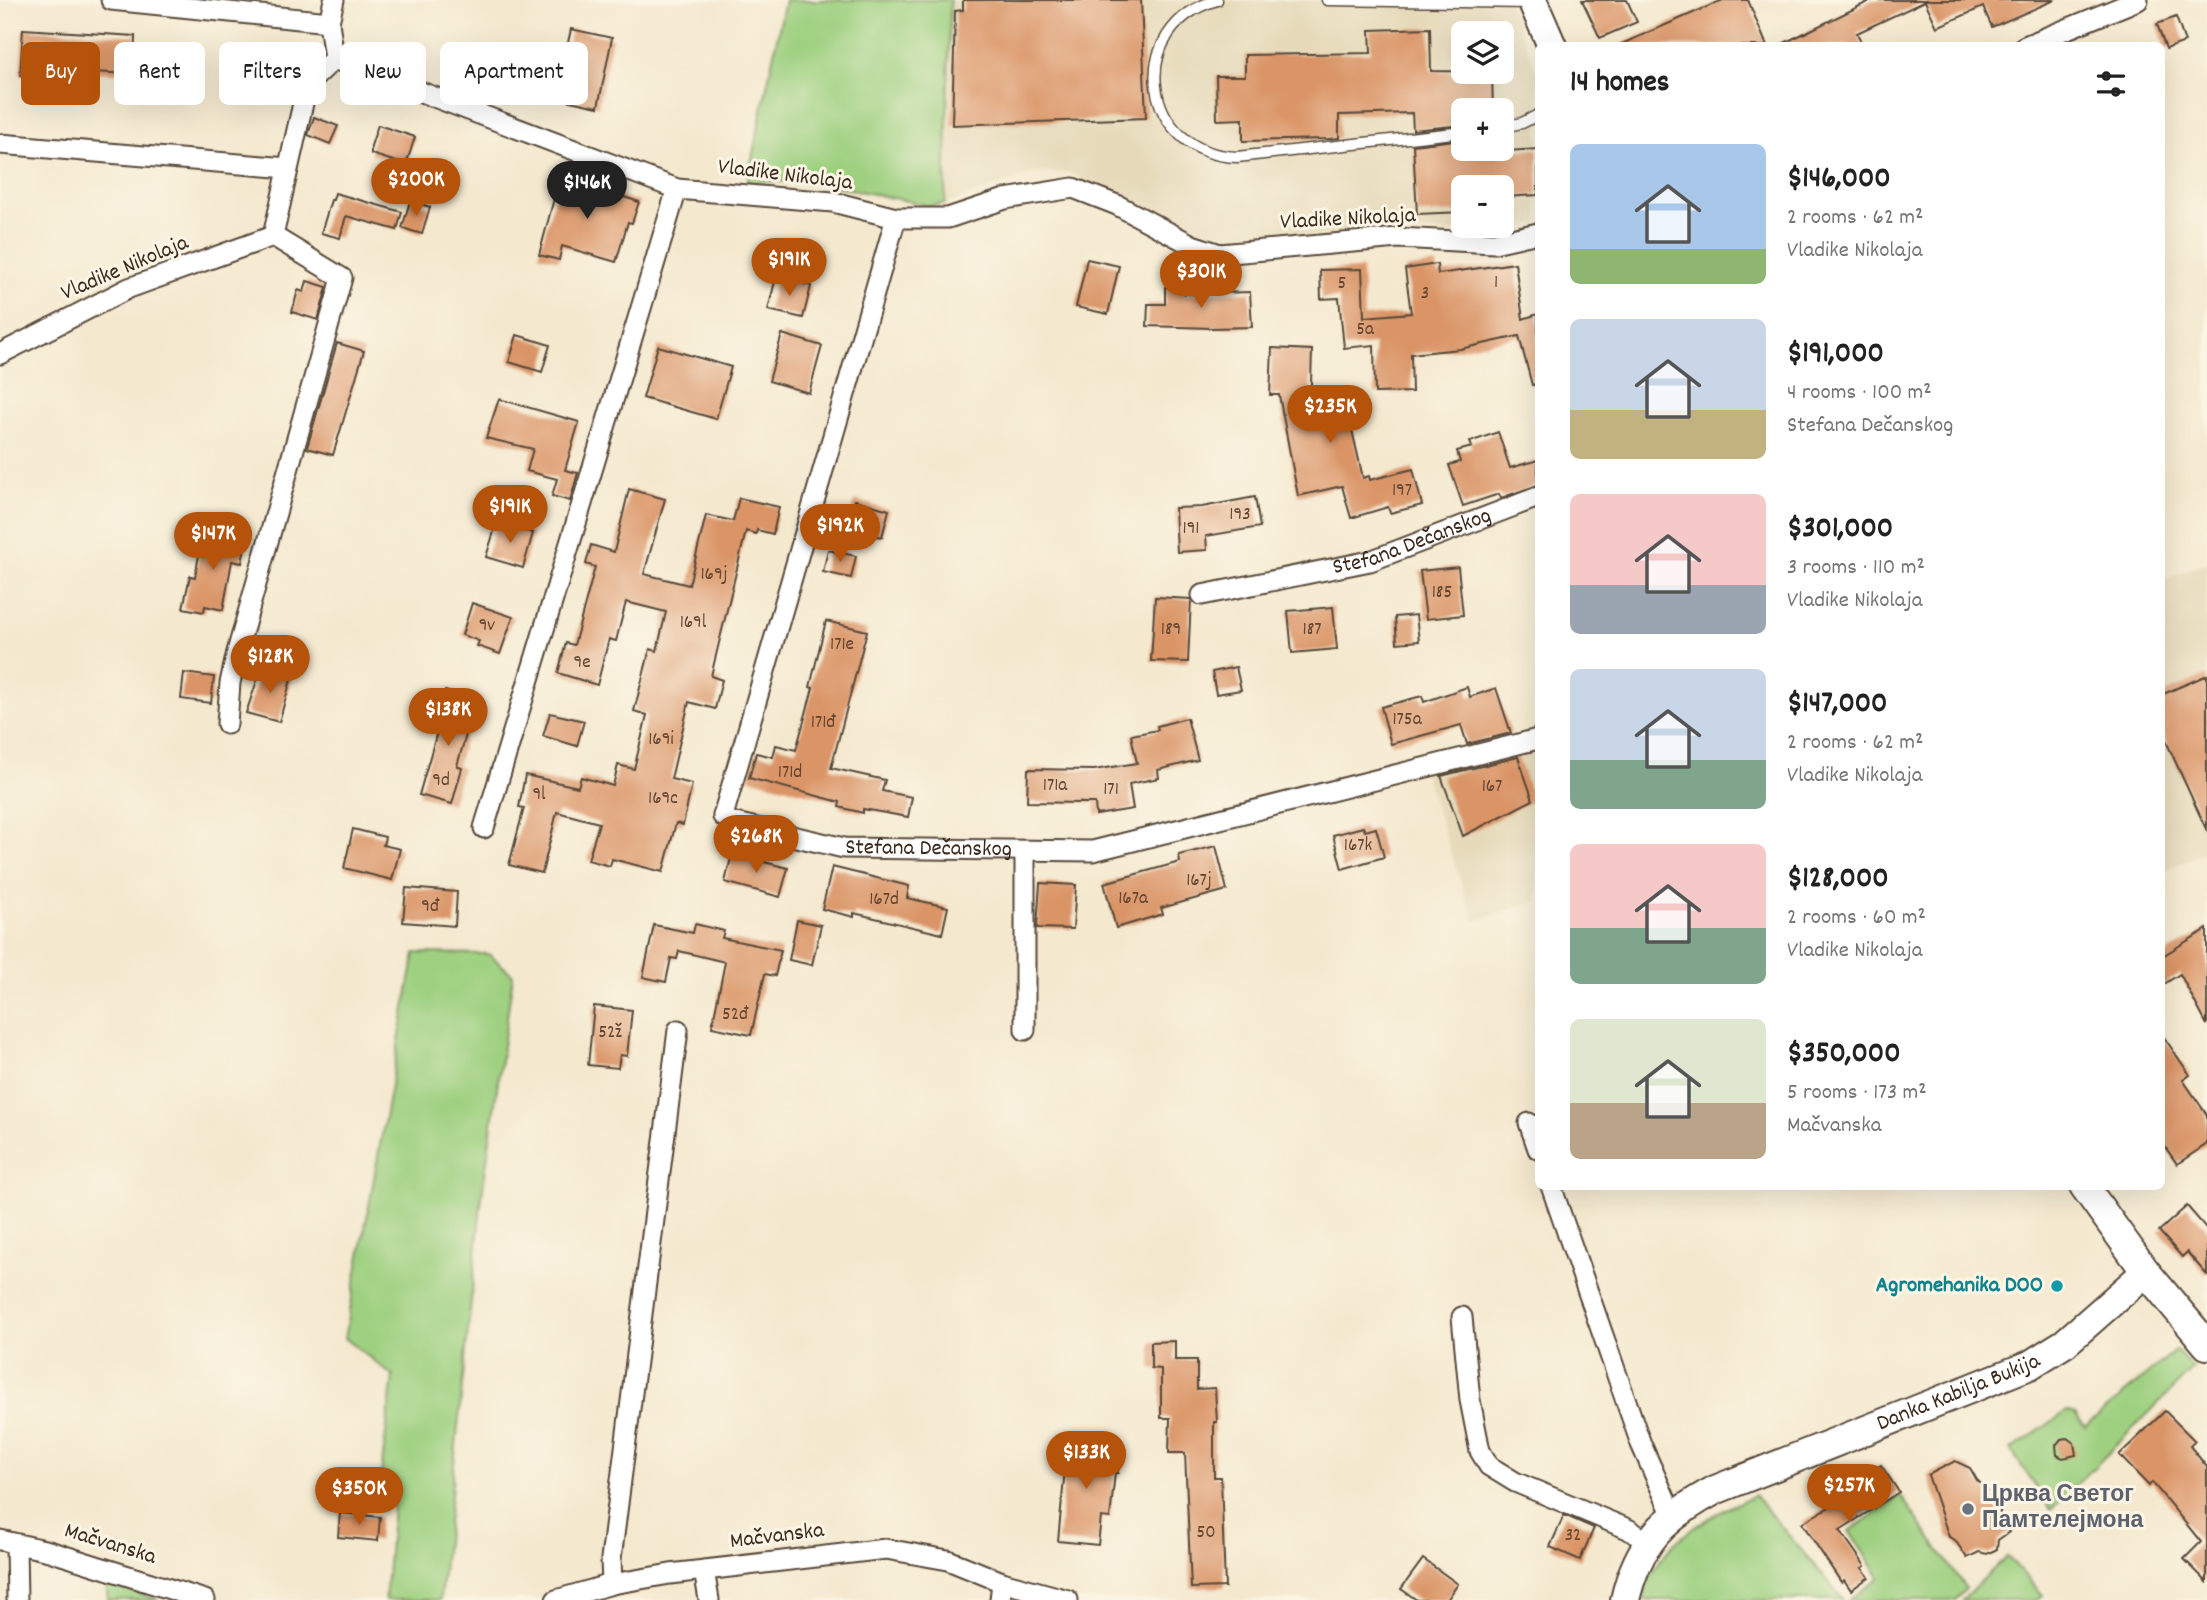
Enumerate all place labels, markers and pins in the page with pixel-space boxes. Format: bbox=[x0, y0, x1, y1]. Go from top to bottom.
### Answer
pin: $200K bbox=[367, 158, 465, 218]
pin: $146K bbox=[538, 162, 636, 221]
pin: $191K bbox=[740, 238, 838, 298]
pin: $301K bbox=[1152, 250, 1250, 310]
pin: $235K bbox=[1281, 386, 1379, 445]
pin: $191K bbox=[461, 486, 559, 545]
pin: $192K bbox=[791, 504, 889, 564]
pin: $147K bbox=[164, 512, 262, 572]
pin: $128K bbox=[221, 636, 319, 695]
pin: $138K bbox=[399, 688, 497, 748]
pin: $268K bbox=[707, 816, 805, 875]
place label: Agromehanika DOO bbox=[1876, 1270, 2043, 1303]
marker: Agromehanika DOO bbox=[2049, 1278, 2065, 1294]
pin: $133K bbox=[1037, 1432, 1135, 1491]
pin: $257K bbox=[1800, 1464, 1898, 1524]
pin: $350K bbox=[310, 1468, 408, 1527]
place label: Црква Светог Памтелејмона bbox=[1982, 1480, 2144, 1539]
marker: Црква Светог Памтелејмона bbox=[1960, 1501, 1976, 1517]

